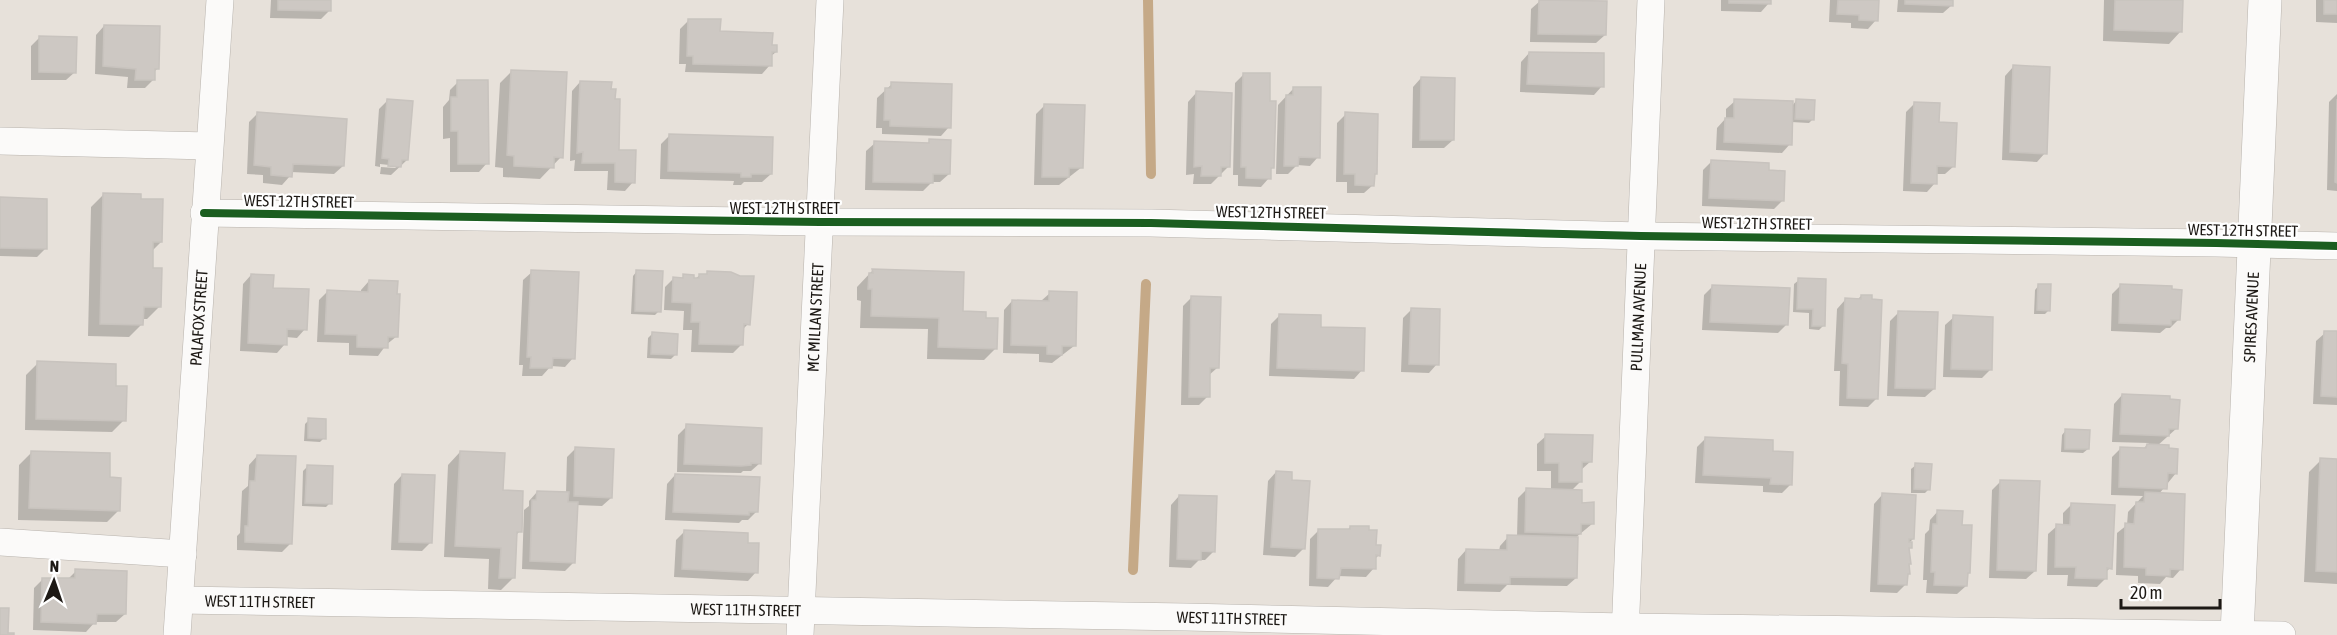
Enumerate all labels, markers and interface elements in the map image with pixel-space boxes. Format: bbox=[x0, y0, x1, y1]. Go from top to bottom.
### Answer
street label: WEST 12TH STREET bbox=[244, 191, 354, 211]
street label: WEST 12TH STREET bbox=[730, 199, 840, 217]
street label: WEST 12TH STREET bbox=[1216, 202, 1326, 222]
street label: WEST 12TH STREET bbox=[1702, 213, 1812, 233]
street label: WEST 12TH STREET bbox=[2188, 220, 2298, 240]
street label: MC MILLAN STREET bbox=[803, 262, 827, 372]
street label: PULLMAN AVENUE bbox=[1627, 263, 1649, 372]
street label: PALAFOX STREET bbox=[186, 269, 211, 366]
street label: SPIRES AVENUE bbox=[2240, 272, 2262, 363]
north arrow bbox=[24, 551, 84, 611]
text: N bbox=[49, 557, 60, 575]
scale bar bbox=[2121, 572, 2220, 610]
text: 20 m bbox=[2130, 582, 2162, 603]
street label: WEST 11TH STREET bbox=[205, 591, 315, 611]
street label: WEST 11TH STREET bbox=[691, 600, 801, 619]
street label: WEST 11TH STREET bbox=[1176, 608, 1287, 628]

